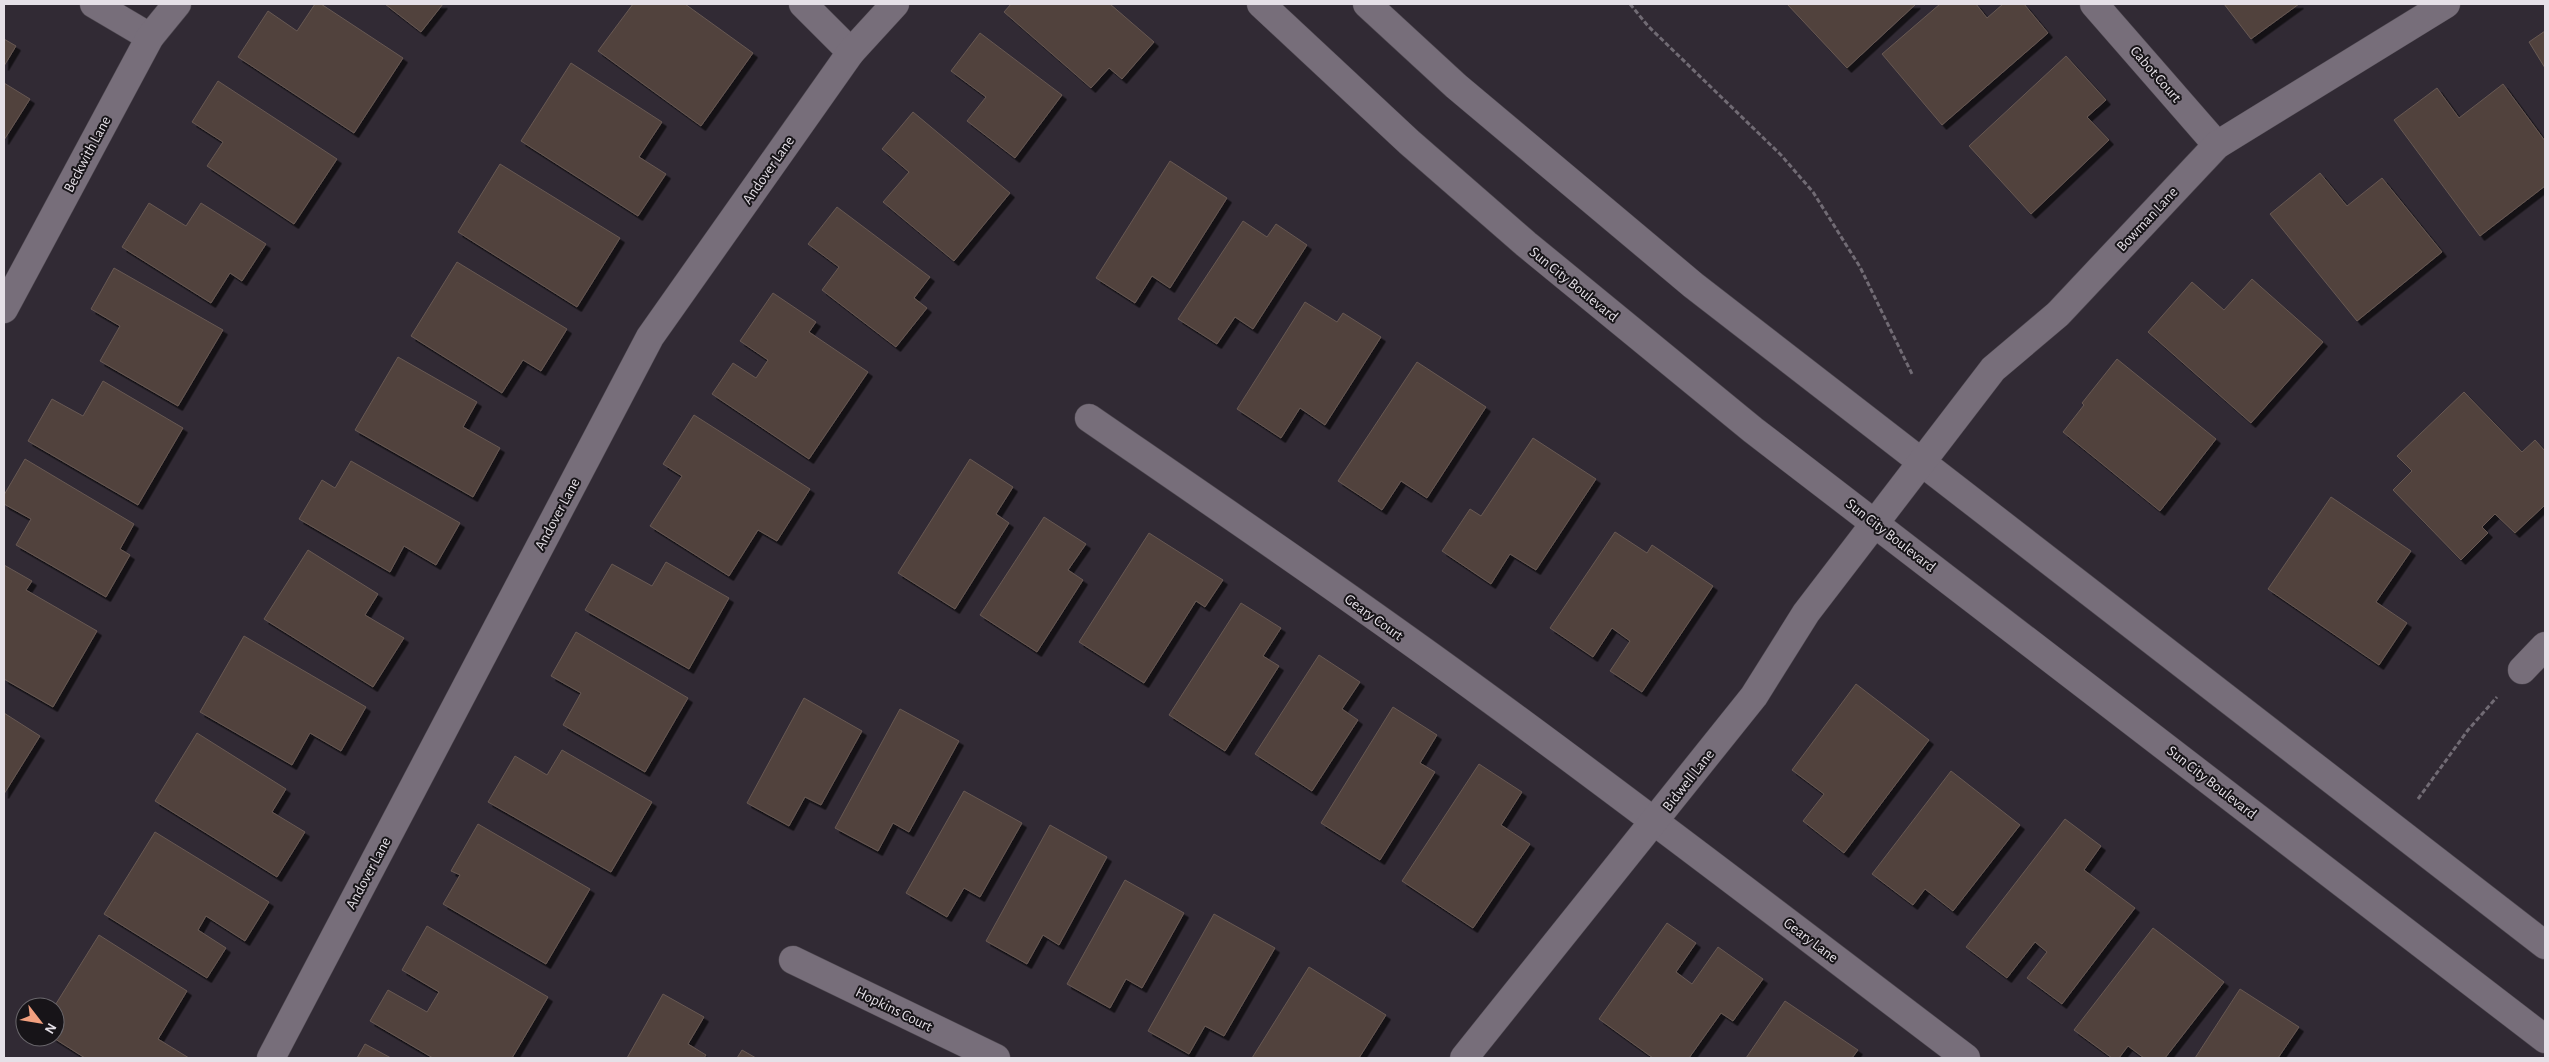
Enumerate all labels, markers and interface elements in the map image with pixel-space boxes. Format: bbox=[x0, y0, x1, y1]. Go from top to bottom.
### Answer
street label: Cabot Court bbox=[2127, 43, 2184, 105]
street label: Beckwith Lane bbox=[61, 114, 114, 195]
street label: Andover Lane bbox=[740, 133, 797, 207]
street label: Bowman Lane bbox=[2114, 184, 2181, 254]
street label: Sun City Boulevard bbox=[1527, 244, 1621, 325]
street label: Andover Lane bbox=[532, 476, 583, 553]
street label: Sun City Boulevard bbox=[1843, 496, 1938, 575]
street label: Geary Court bbox=[1342, 591, 1406, 644]
street label: Sun City Boulevard bbox=[2164, 743, 2259, 822]
street label: Bidwell Lane bbox=[1660, 747, 1717, 814]
street label: Andover Lane bbox=[343, 835, 394, 912]
street label: Geary Lane bbox=[1781, 915, 1841, 966]
street label: Hopkins Court bbox=[853, 984, 935, 1035]
north arrow bbox=[15, 997, 65, 1047]
text: N bbox=[42, 1020, 59, 1036]

